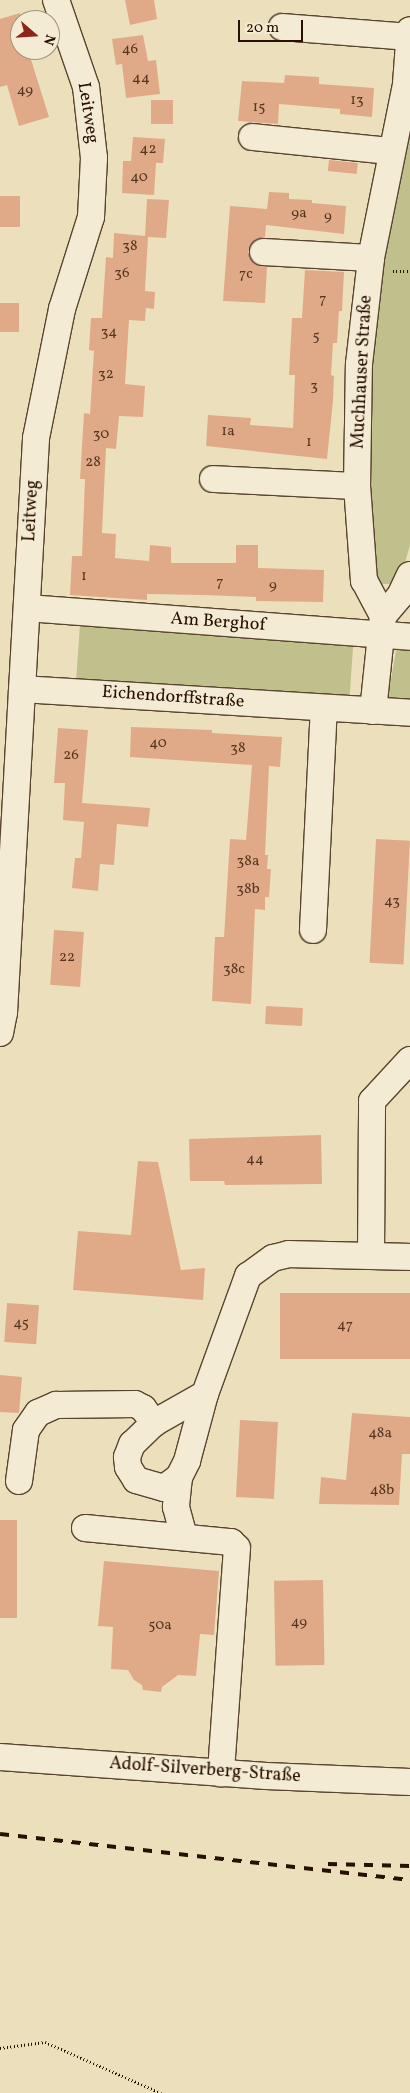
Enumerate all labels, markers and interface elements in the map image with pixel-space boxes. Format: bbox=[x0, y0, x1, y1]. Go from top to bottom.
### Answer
north arrow bbox=[10, 10, 60, 60]
scale bar bbox=[240, 10, 305, 42]
text: 20 m bbox=[246, 18, 279, 39]
text: N bbox=[38, 32, 59, 48]
house number: 46 bbox=[122, 41, 138, 59]
house number: 44 bbox=[132, 70, 150, 88]
street label: Leitweg bbox=[71, 81, 103, 145]
house number: 49 bbox=[17, 82, 33, 100]
house number: 13 bbox=[350, 92, 364, 110]
house number: 15 bbox=[252, 99, 266, 117]
house number: 42 bbox=[139, 141, 157, 159]
house number: 40 bbox=[130, 169, 148, 187]
house number: 9a bbox=[291, 205, 307, 223]
house number: 9 bbox=[324, 208, 332, 226]
house number: 38 bbox=[122, 238, 138, 256]
house number: 36 bbox=[114, 265, 130, 283]
house number: 7c bbox=[239, 266, 253, 284]
house number: 7 bbox=[319, 291, 327, 309]
street label: Muchhauser Straße bbox=[348, 294, 378, 450]
house number: 34 bbox=[101, 324, 117, 342]
house number: 5 bbox=[312, 328, 320, 346]
house number: 32 bbox=[98, 366, 114, 384]
house number: 3 bbox=[310, 378, 318, 396]
house number: 1a bbox=[221, 423, 235, 441]
house number: 30 bbox=[93, 426, 109, 444]
house number: 1 bbox=[306, 434, 312, 452]
house number: 28 bbox=[85, 454, 101, 472]
street label: Leitweg bbox=[20, 480, 44, 542]
house number: 1 bbox=[81, 568, 87, 586]
house number: 7 bbox=[216, 574, 224, 592]
house number: 9 bbox=[269, 577, 277, 595]
street label: Am Berghof bbox=[170, 609, 266, 637]
street label: Eichendorffstraße bbox=[101, 682, 245, 714]
house number: 40 bbox=[149, 735, 167, 753]
house number: 38 bbox=[230, 740, 246, 758]
house number: 26 bbox=[63, 747, 79, 765]
house number: 38a bbox=[237, 853, 259, 871]
house number: 38b bbox=[236, 881, 260, 899]
house number: 43 bbox=[384, 893, 400, 911]
house number: 22 bbox=[59, 949, 75, 967]
house number: 38c bbox=[223, 961, 245, 979]
house number: 44 bbox=[246, 1151, 264, 1169]
house number: 45 bbox=[13, 1315, 29, 1333]
house number: 47 bbox=[337, 1317, 353, 1335]
house number: 48a bbox=[368, 1425, 392, 1443]
house number: 48b bbox=[370, 1482, 394, 1500]
house number: 49 bbox=[291, 1614, 307, 1632]
house number: 50a bbox=[148, 1617, 172, 1635]
street label: Adolf-Silverberg-Straße bbox=[109, 1754, 301, 1788]

